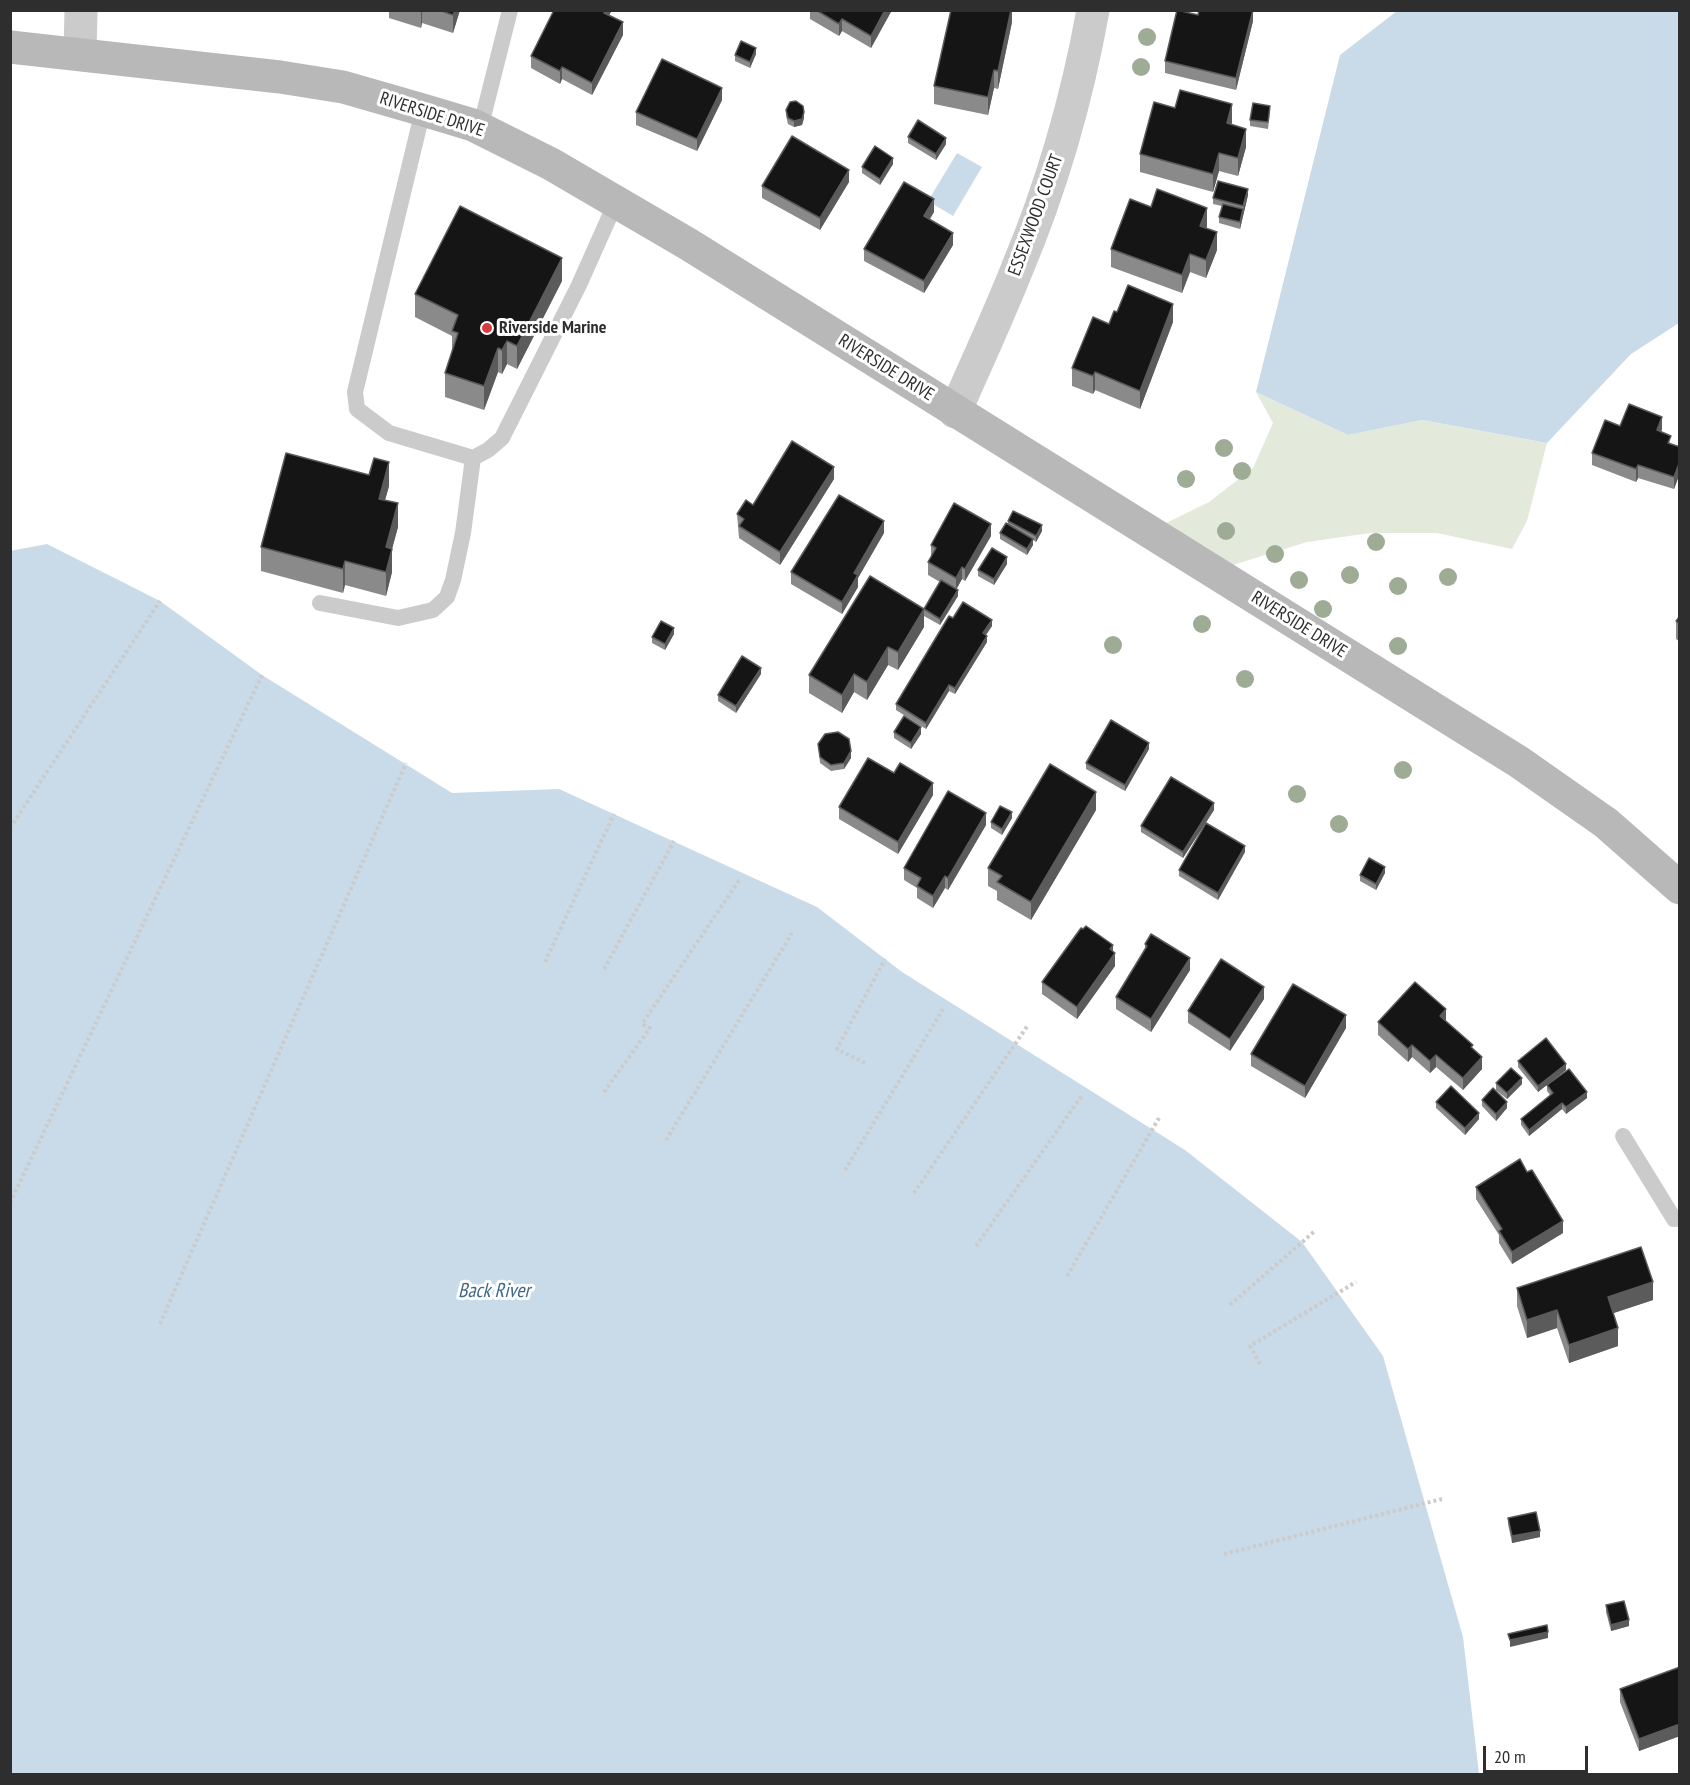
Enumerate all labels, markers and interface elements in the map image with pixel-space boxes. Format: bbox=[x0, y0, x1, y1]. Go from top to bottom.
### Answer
street label: RIVERSIDE DRIVE bbox=[377, 88, 487, 142]
street label: ESSEXWOOD COURT bbox=[1004, 151, 1068, 279]
place label: Riverside Marine bbox=[499, 317, 606, 339]
marker: Riverside Marine bbox=[480, 321, 494, 335]
street label: RIVERSIDE DRIVE bbox=[834, 330, 938, 406]
street label: RIVERSIDE DRIVE bbox=[1247, 587, 1351, 663]
water label: Back River bbox=[458, 1279, 530, 1303]
scale bar bbox=[1486, 1734, 1591, 1772]
text: 20 m bbox=[1494, 1745, 1526, 1768]

